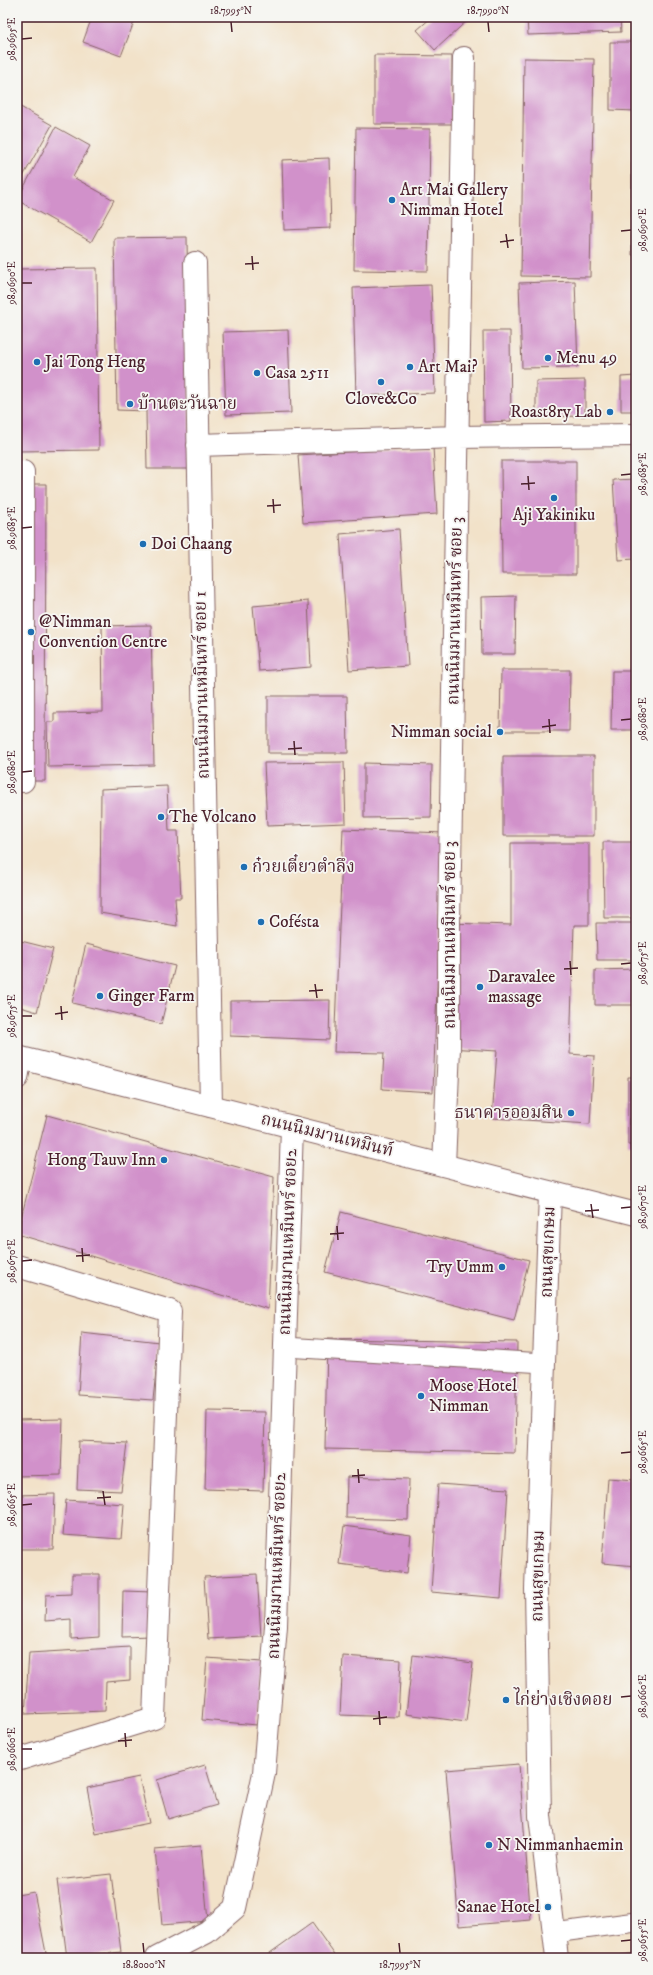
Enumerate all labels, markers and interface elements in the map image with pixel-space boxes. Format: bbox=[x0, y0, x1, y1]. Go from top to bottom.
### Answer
text: 18.7995°N bbox=[210, 5, 252, 17]
text: 18.7990°N bbox=[467, 5, 509, 17]
text: 98.9695°E bbox=[6, 18, 18, 61]
place label: Art Mai Gallery Nimman Hotel bbox=[400, 179, 509, 221]
marker: Art Mai Gallery Nimman Hotel bbox=[387, 195, 397, 205]
text: 98.9690°E bbox=[637, 208, 649, 253]
text: 98.9690°E bbox=[6, 261, 18, 306]
place label: Menu 49 bbox=[556, 347, 617, 369]
place label: Jai Tong Heng bbox=[43, 351, 146, 373]
marker: Menu 49 bbox=[543, 353, 553, 363]
place label: Art Mai? bbox=[418, 356, 478, 378]
marker: Jai Tong Heng bbox=[32, 357, 42, 367]
place label: Casa 2511 bbox=[265, 362, 329, 384]
marker: Art Mai? bbox=[405, 362, 415, 372]
marker: Casa 2511 bbox=[252, 368, 262, 378]
marker: Clove&Co bbox=[376, 377, 386, 387]
place label: Clove&Co bbox=[345, 388, 417, 410]
place label: บ้านตะวันฉาย bbox=[138, 393, 237, 415]
marker: บ้านตะวันฉาย bbox=[125, 399, 135, 409]
place label: Roast8ry Lab bbox=[510, 401, 602, 423]
marker: Roast8ry Lab bbox=[605, 407, 615, 417]
text: 98.9685°E bbox=[637, 453, 649, 496]
marker: Aji Yakiniku bbox=[549, 493, 559, 503]
place label: Aji Yakiniku bbox=[513, 504, 595, 526]
text: 98.9685°E bbox=[6, 507, 18, 550]
street label: ถนนนิมมานเหมินทร์ ซอย 3 bbox=[441, 517, 468, 705]
place label: Doi Chaang bbox=[151, 533, 233, 555]
marker: Doi Chaang bbox=[138, 539, 148, 549]
street label: ถนนนิมมานเหมินทร์ ซอย 1 bbox=[188, 591, 215, 779]
place label: @Nimman Convention Centre bbox=[39, 611, 167, 653]
marker: @Nimman Convention Centre bbox=[26, 627, 36, 637]
text: 98.9680°E bbox=[637, 697, 649, 742]
place label: Nimman social bbox=[391, 721, 492, 743]
marker: Nimman social bbox=[495, 727, 505, 737]
text: 98.9680°E bbox=[6, 750, 18, 795]
place label: The Volcano bbox=[169, 806, 256, 828]
marker: The Volcano bbox=[156, 812, 166, 822]
street label: ถนนนิมมานเหมินทร์ ซอย 3 bbox=[438, 841, 461, 1029]
place label: ก๋วยเตี๋ยวตำลึง bbox=[252, 854, 355, 878]
marker: ก๋วยเตี๋ยวตำลึง bbox=[239, 862, 249, 872]
place label: Cofésta bbox=[269, 911, 320, 933]
marker: Cofésta bbox=[256, 917, 266, 927]
text: 98.9675°E bbox=[637, 941, 649, 986]
place label: Daravalee massage bbox=[488, 966, 555, 1008]
marker: Daravalee massage bbox=[475, 982, 485, 992]
place label: Ginger Farm bbox=[108, 985, 195, 1007]
marker: Ginger Farm bbox=[95, 991, 105, 1001]
text: 98.9675°E bbox=[6, 994, 18, 1039]
place label: ธนาคารออมสิน bbox=[454, 1102, 563, 1124]
street label: ถนนนิมมานเหมินท์ bbox=[258, 1107, 396, 1162]
marker: ธนาคารออมสิน bbox=[566, 1108, 576, 1118]
street label: ถนนนิมมานเหมินทร์ ซอย2 bbox=[273, 1148, 302, 1336]
place label: Hong Tauw Inn bbox=[47, 1149, 156, 1171]
marker: Hong Tauw Inn bbox=[159, 1155, 169, 1165]
text: 98.9670°E bbox=[637, 1185, 649, 1230]
street label: ถนนสุขเกษม bbox=[535, 1206, 561, 1298]
text: 98.9670°E bbox=[6, 1239, 18, 1284]
place label: Try Umm bbox=[427, 1256, 494, 1278]
marker: Try Umm bbox=[497, 1262, 507, 1272]
place label: Moose Hotel Nimman bbox=[429, 1375, 517, 1417]
marker: Moose Hotel Nimman bbox=[416, 1391, 426, 1401]
text: 98.9665°E bbox=[637, 1430, 649, 1475]
street label: ถนนนิมมานเหมินทร์ ซอย2 bbox=[262, 1472, 291, 1660]
text: 98.9665°E bbox=[6, 1483, 18, 1528]
street label: ถนนสุขเกษม bbox=[526, 1530, 550, 1622]
text: 98.9660°E bbox=[637, 1674, 649, 1719]
place label: ไก่ย่างเชิงดอย bbox=[513, 1687, 612, 1711]
marker: ไก่ย่างเชิงดอย bbox=[501, 1695, 511, 1705]
text: 98.9660°E bbox=[6, 1727, 18, 1772]
place label: N Nimmanhaemin bbox=[497, 1834, 623, 1856]
marker: N Nimmanhaemin bbox=[484, 1840, 494, 1850]
place label: Sanae Hotel bbox=[457, 1896, 540, 1918]
marker: Sanae Hotel bbox=[543, 1902, 553, 1912]
text: 98.9655°E bbox=[637, 1919, 649, 1962]
text: 18.8000°N bbox=[122, 1959, 166, 1971]
text: 18.7995°N bbox=[379, 1959, 421, 1971]

